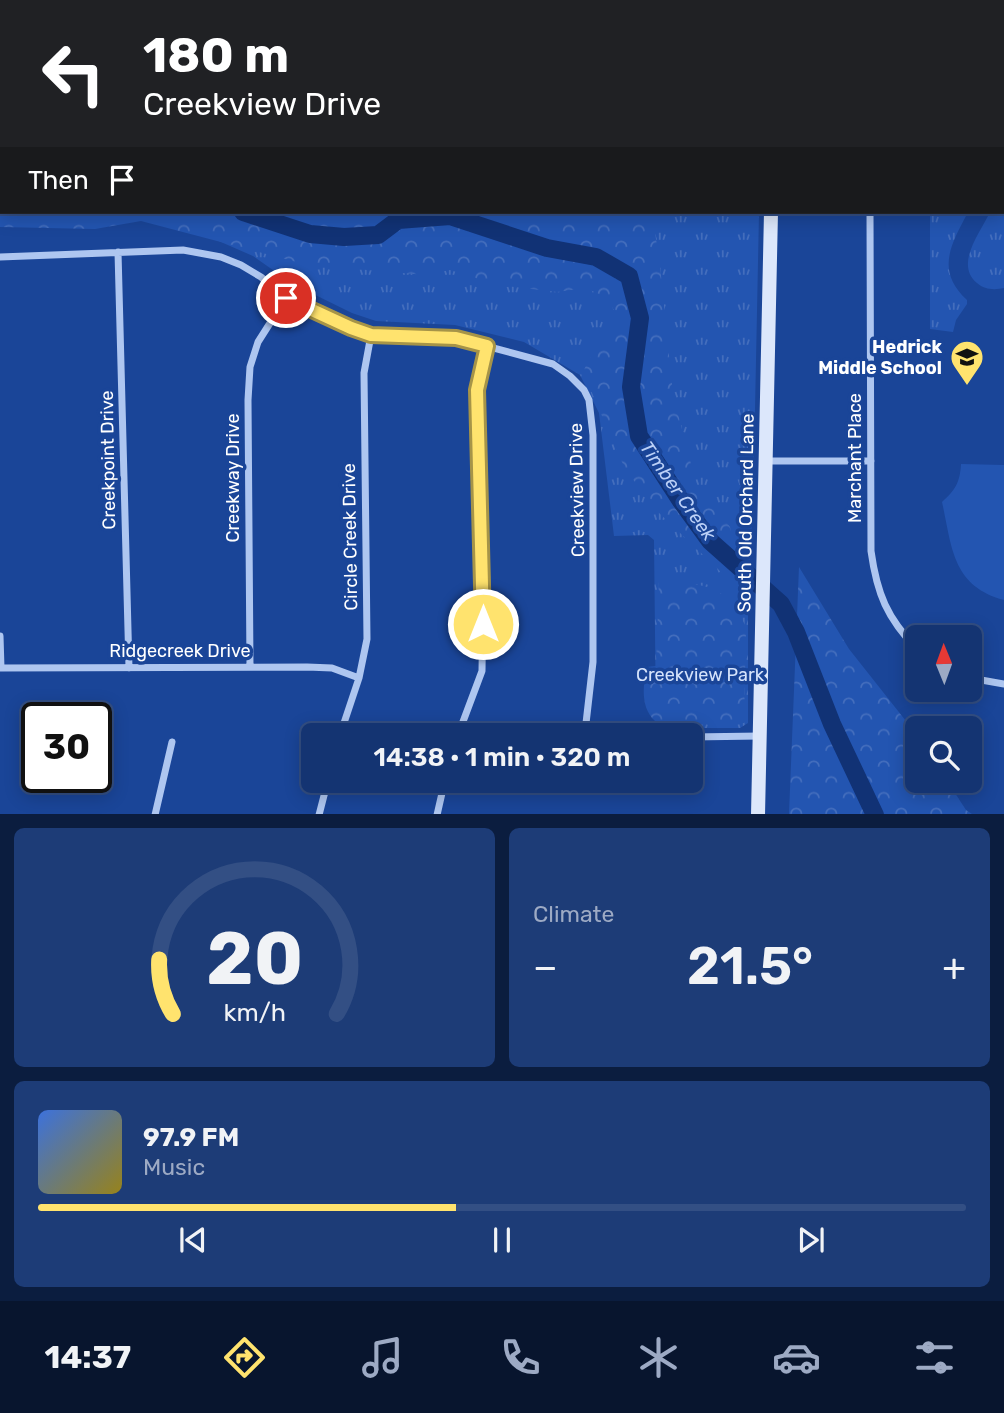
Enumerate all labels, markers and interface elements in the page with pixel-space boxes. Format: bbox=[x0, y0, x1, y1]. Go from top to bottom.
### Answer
text: 180 m bbox=[143, 26, 289, 84]
icon: left bbox=[28, 28, 119, 119]
text: Creekview Drive bbox=[143, 85, 381, 123]
icon: arrive bbox=[103, 161, 141, 199]
text: Then bbox=[28, 165, 89, 196]
pin bbox=[256, 268, 316, 328]
icon: arrive bbox=[267, 279, 305, 317]
place label: Hedrick Middle School bbox=[818, 336, 942, 379]
school or university icon: Hedrick Middle School bbox=[948, 338, 986, 387]
street label: Creekpoint Drive bbox=[96, 390, 120, 530]
street label: Marchant Place bbox=[844, 393, 866, 523]
street label: Creekway Drive bbox=[222, 413, 244, 543]
street label: South Old Orchard Lane bbox=[733, 413, 759, 613]
street label: Creekview Drive bbox=[565, 423, 589, 557]
water label: Timber Creek bbox=[635, 437, 721, 545]
street label: Circle Creek Drive bbox=[338, 463, 362, 611]
position arrow bbox=[446, 587, 520, 661]
north arrow bbox=[905, 625, 982, 702]
map controls bbox=[905, 625, 982, 793]
street label: Ridgecreek Drive bbox=[109, 640, 251, 662]
park label: Creekview Park bbox=[636, 664, 765, 686]
speed limit sign: 30 bbox=[21, 702, 112, 793]
button: search bbox=[905, 716, 982, 793]
text: 14:38 · 1 min · 320 m bbox=[374, 742, 630, 773]
text: Climate bbox=[533, 900, 614, 928]
text: 20 bbox=[206, 916, 303, 1002]
text: 21.5° bbox=[687, 935, 813, 997]
text: − bbox=[533, 944, 558, 990]
text: + bbox=[942, 944, 966, 990]
text: km/h bbox=[223, 997, 286, 1026]
text: 97.9 FM bbox=[143, 1122, 239, 1153]
text: Music bbox=[143, 1153, 205, 1181]
icon: previous bbox=[174, 1221, 212, 1259]
icon: pause bbox=[483, 1221, 521, 1259]
icon: next bbox=[792, 1221, 830, 1259]
icon: directions bbox=[220, 1333, 269, 1382]
icon: music bbox=[358, 1333, 407, 1382]
icon: phone bbox=[496, 1333, 545, 1382]
icon: climate bbox=[634, 1333, 683, 1382]
icon: car bbox=[772, 1333, 821, 1382]
icon: filters bbox=[910, 1333, 959, 1382]
text: 14:37 bbox=[45, 1338, 131, 1376]

